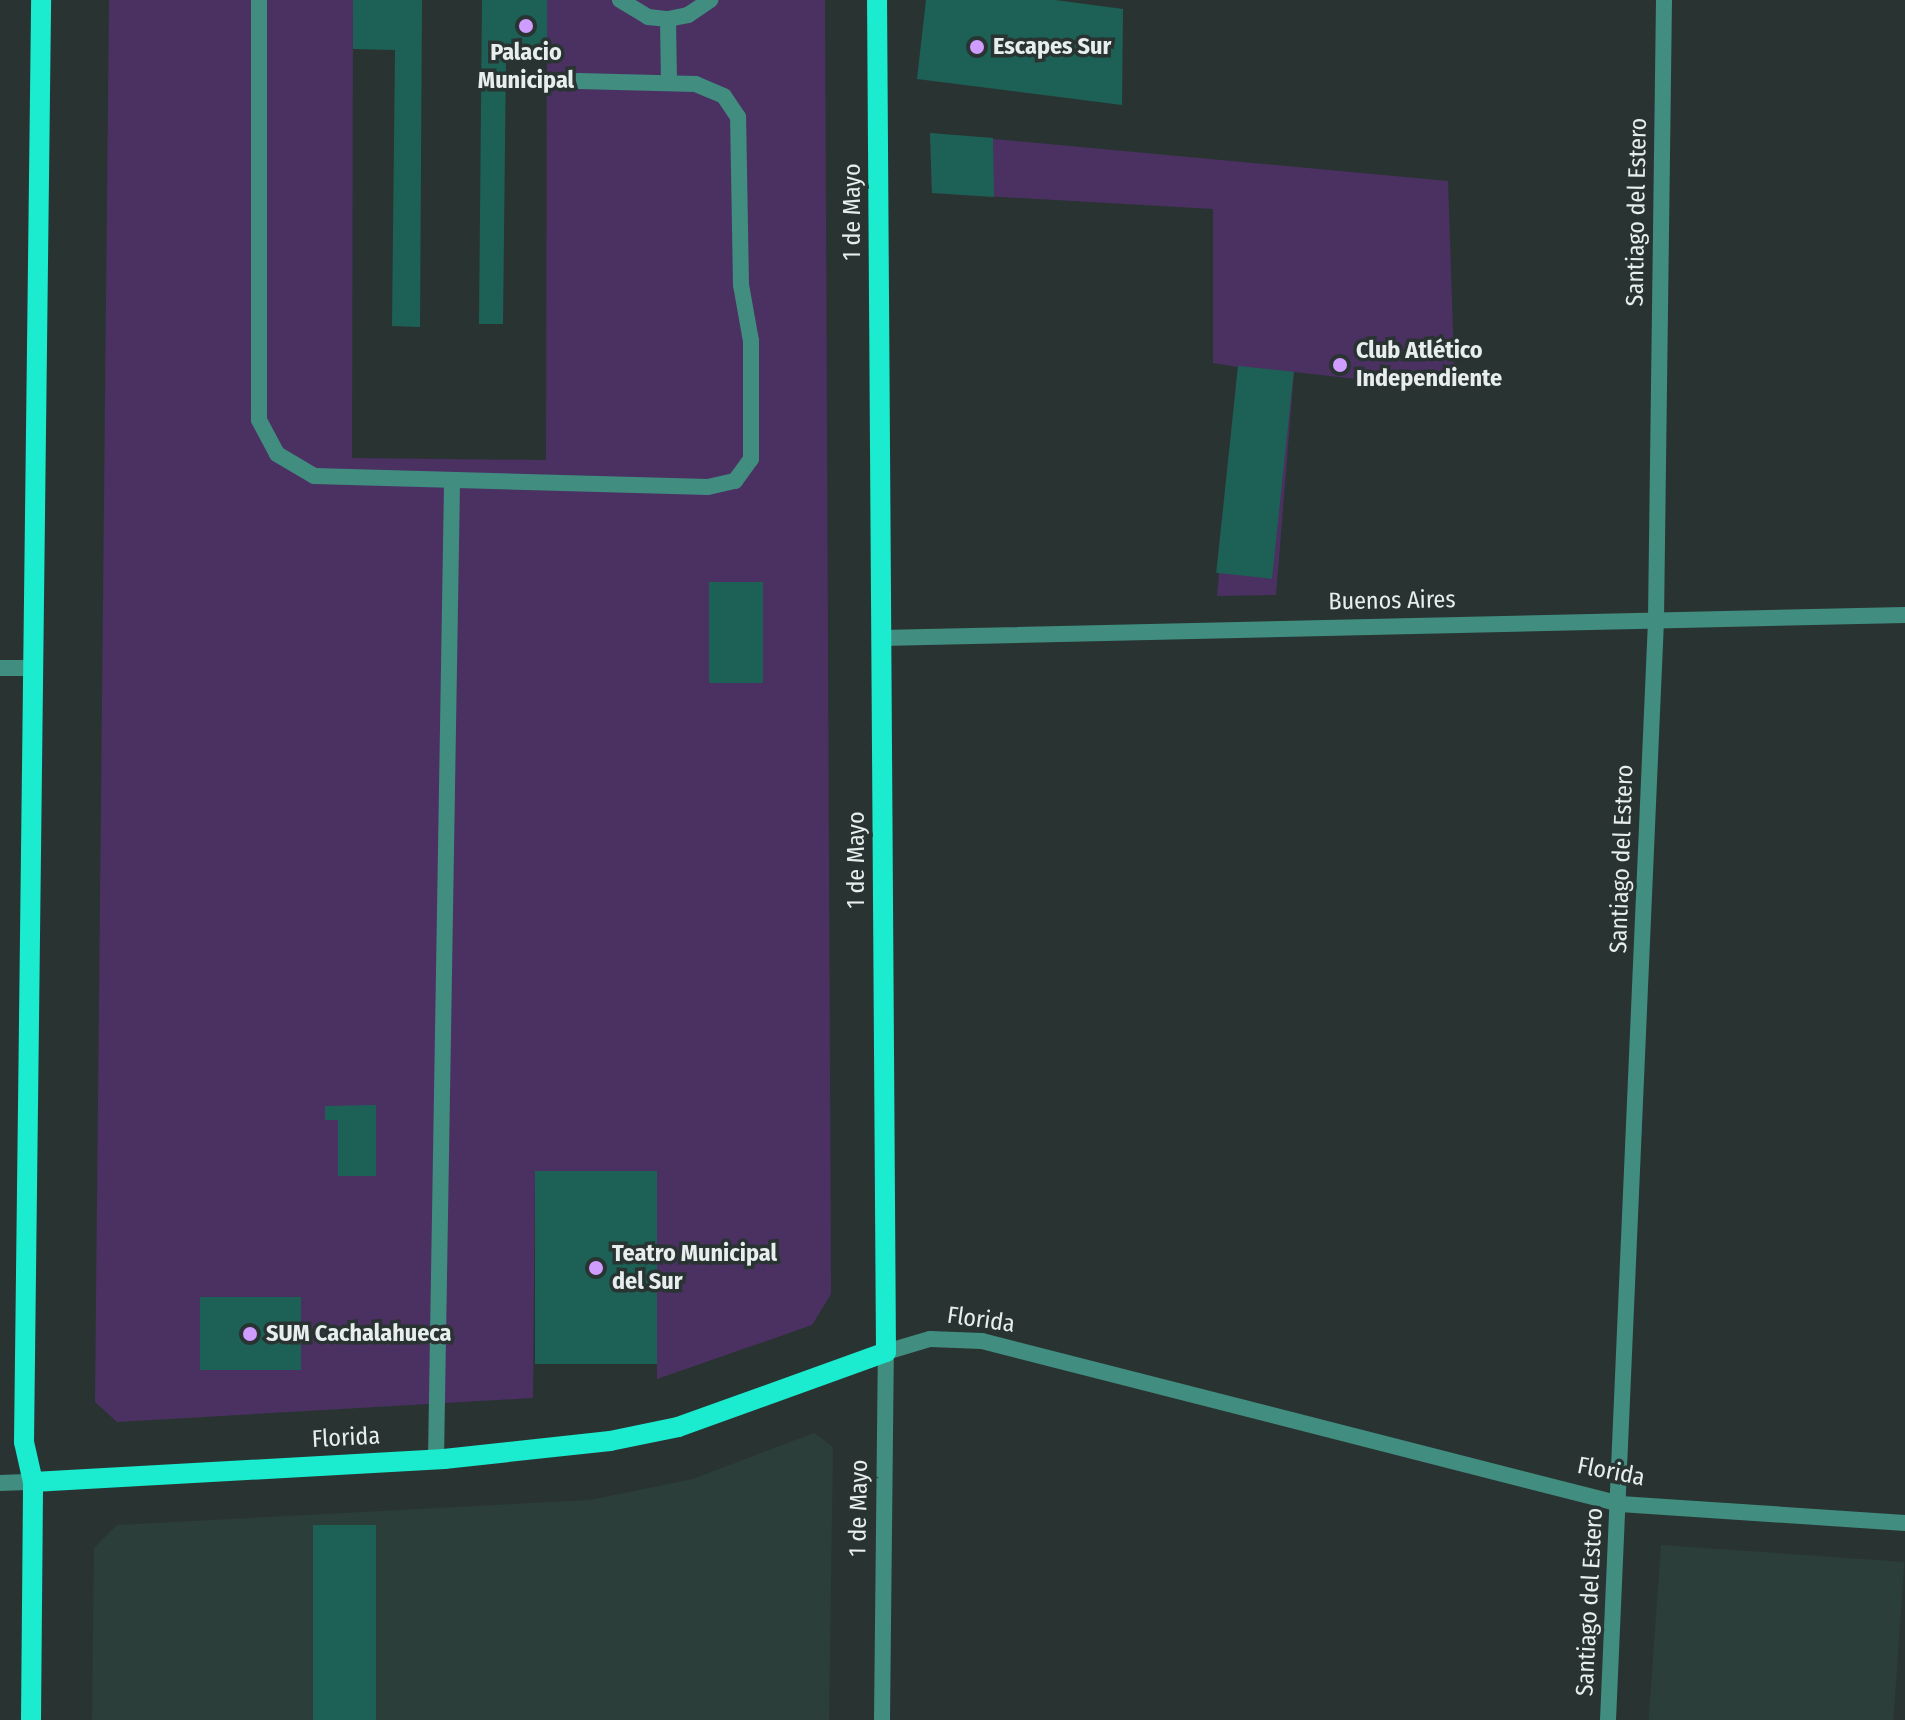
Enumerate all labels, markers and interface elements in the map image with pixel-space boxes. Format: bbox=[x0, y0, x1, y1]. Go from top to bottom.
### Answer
marker: Palacio Municipal bbox=[517, 17, 535, 35]
place label: Escapes Sur bbox=[993, 33, 1111, 61]
marker: Escapes Sur bbox=[968, 38, 986, 56]
place label: Palacio Municipal bbox=[478, 39, 574, 95]
street label: Santiago del Estero bbox=[1621, 117, 1653, 307]
street label: 1 de Mayo bbox=[839, 163, 867, 261]
place label: Club Atlético Independiente bbox=[1356, 337, 1502, 393]
marker: Club Atlético Independiente bbox=[1331, 356, 1349, 374]
street label: Buenos Aires bbox=[1328, 585, 1456, 617]
street label: Santiago del Estero bbox=[1604, 764, 1640, 954]
street label: 1 de Mayo bbox=[843, 811, 871, 909]
place label: Teatro Municipal del Sur bbox=[612, 1240, 777, 1296]
marker: Teatro Municipal del Sur bbox=[587, 1259, 605, 1277]
street label: Florida bbox=[945, 1301, 1017, 1339]
place label: SUM Cachalahueca bbox=[266, 1320, 452, 1348]
marker: SUM Cachalahueca bbox=[241, 1325, 259, 1343]
street label: Florida bbox=[311, 1422, 381, 1454]
street label: Florida bbox=[1575, 1451, 1647, 1493]
street label: 1 de Mayo bbox=[844, 1459, 874, 1557]
street label: Santiago del Estero bbox=[1571, 1507, 1609, 1697]

